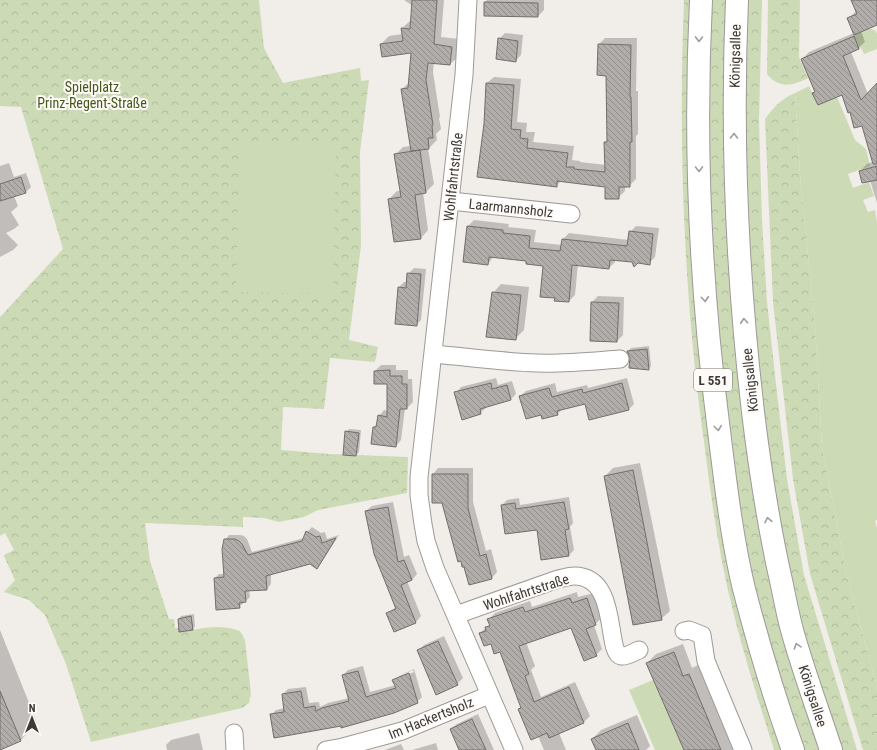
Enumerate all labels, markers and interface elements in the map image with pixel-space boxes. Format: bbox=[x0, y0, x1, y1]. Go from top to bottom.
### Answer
street label: Königsallee bbox=[726, 23, 744, 88]
one-way arrow bbox=[695, 36, 704, 42]
park label: Spielplatz Prinz-Regent-Straße bbox=[37, 79, 147, 111]
street label: Wohlfahrtstraße bbox=[440, 131, 466, 222]
one-way arrow bbox=[730, 133, 739, 139]
one-way arrow bbox=[695, 166, 703, 172]
street label: Laarmannsholz bbox=[468, 196, 554, 220]
one-way arrow bbox=[700, 296, 709, 302]
one-way arrow bbox=[740, 318, 749, 324]
street label: Königsallee bbox=[739, 347, 761, 413]
road number: L 551 bbox=[694, 369, 732, 391]
one-way arrow bbox=[714, 425, 723, 431]
one-way arrow bbox=[765, 517, 773, 523]
street label: Wohlfahrtstraße bbox=[481, 570, 571, 613]
one-way arrow bbox=[793, 643, 802, 650]
street label: Königsallee bbox=[795, 663, 831, 729]
street label: Im Hackertsholz bbox=[386, 694, 476, 742]
north arrow bbox=[12, 698, 52, 738]
text: N bbox=[29, 702, 36, 715]

